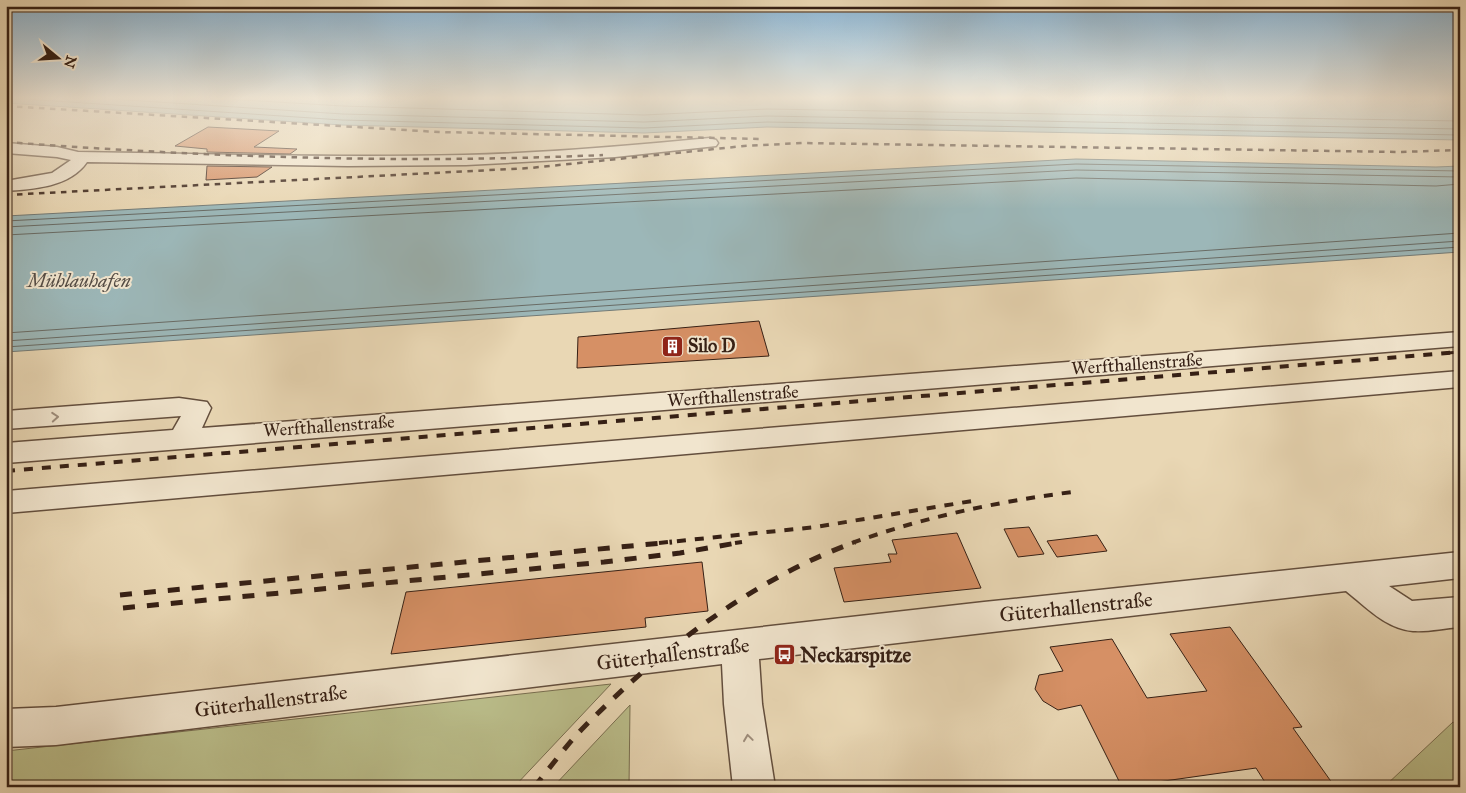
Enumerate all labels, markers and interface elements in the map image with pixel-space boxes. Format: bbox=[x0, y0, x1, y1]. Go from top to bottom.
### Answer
north arrow bbox=[32, 32, 82, 82]
text: N bbox=[60, 54, 80, 70]
water label: Mühlauhafen bbox=[25, 269, 131, 292]
building icon: Silo D bbox=[660, 334, 684, 358]
place label: Silo D bbox=[688, 335, 735, 357]
street label: Werfthallenstraße bbox=[1071, 348, 1203, 380]
street label: Werfthallenstraße bbox=[667, 380, 799, 412]
street label: Werfthallenstraße bbox=[263, 410, 395, 442]
one-way arrow bbox=[51, 411, 59, 422]
street label: Güterhallenstraße bbox=[998, 586, 1154, 628]
street label: Güterhallenstraße bbox=[595, 632, 751, 676]
place label: Neckarspitze bbox=[800, 642, 912, 668]
bus stop icon: Neckarspitze bbox=[772, 643, 796, 667]
street label: Güterhallenstraße bbox=[193, 679, 349, 723]
one-way arrow bbox=[743, 734, 754, 742]

